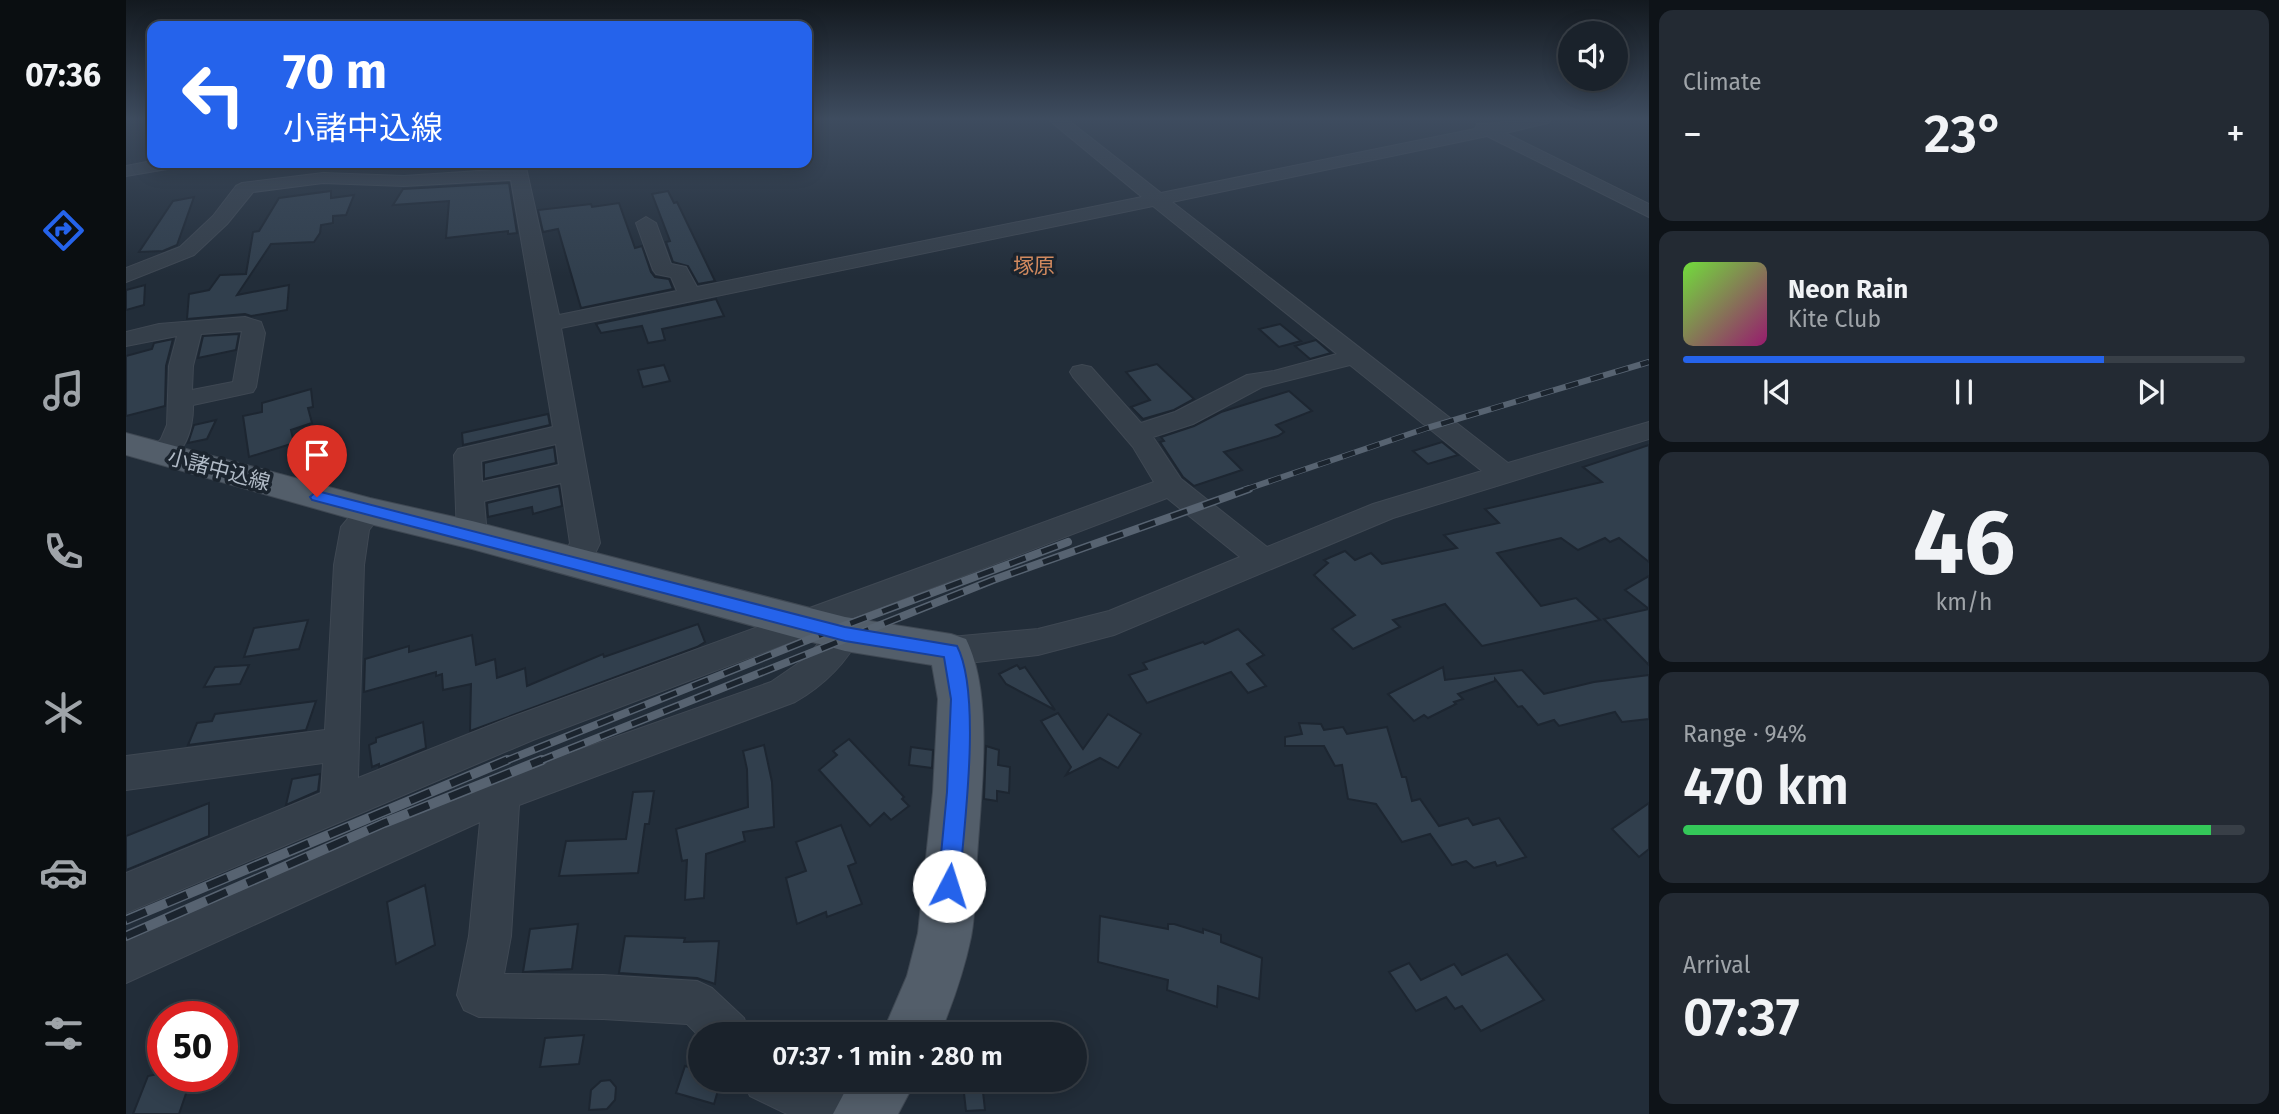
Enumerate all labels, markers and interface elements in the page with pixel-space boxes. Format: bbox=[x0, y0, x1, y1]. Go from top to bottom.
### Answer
map controls bbox=[1558, 21, 1628, 91]
button: sound bbox=[1558, 21, 1628, 91]
text: 70 m bbox=[283, 42, 387, 101]
icon: left bbox=[168, 49, 259, 140]
text: 07:36 bbox=[25, 56, 101, 94]
text: Climate bbox=[1683, 68, 1762, 96]
text: 23° bbox=[1924, 103, 2004, 166]
text: 小諸中込線 bbox=[283, 109, 443, 147]
text: − bbox=[1683, 111, 1702, 157]
text: + bbox=[2226, 111, 2245, 157]
icon: directions bbox=[39, 206, 88, 255]
district label: 塚原 bbox=[1013, 253, 1055, 279]
text: Neon Rain bbox=[1788, 274, 1908, 305]
text: Kite Club bbox=[1788, 305, 1881, 333]
icon: music bbox=[39, 366, 88, 415]
icon: previous bbox=[1758, 373, 1796, 411]
icon: pause bbox=[1945, 373, 1983, 411]
icon: next bbox=[2132, 373, 2170, 411]
pin bbox=[287, 425, 347, 497]
icon: arrive bbox=[298, 436, 336, 474]
street label: 小諸中込線 bbox=[165, 444, 273, 496]
text: 46 bbox=[1913, 488, 2015, 597]
icon: phone bbox=[39, 527, 88, 576]
text: km/h bbox=[1936, 588, 1992, 616]
icon: climate bbox=[39, 688, 88, 737]
text: Range · 94% bbox=[1683, 720, 1807, 748]
text: 470 km bbox=[1683, 755, 1849, 818]
icon: car bbox=[39, 848, 88, 897]
position arrow bbox=[912, 849, 986, 923]
text: Arrival bbox=[1683, 951, 1750, 979]
text: 07:37 bbox=[1683, 986, 1800, 1049]
speed limit sign: 50 bbox=[147, 1001, 238, 1092]
icon: filters bbox=[39, 1009, 88, 1058]
text: 07:37 · 1 min · 280 m bbox=[772, 1041, 1003, 1072]

